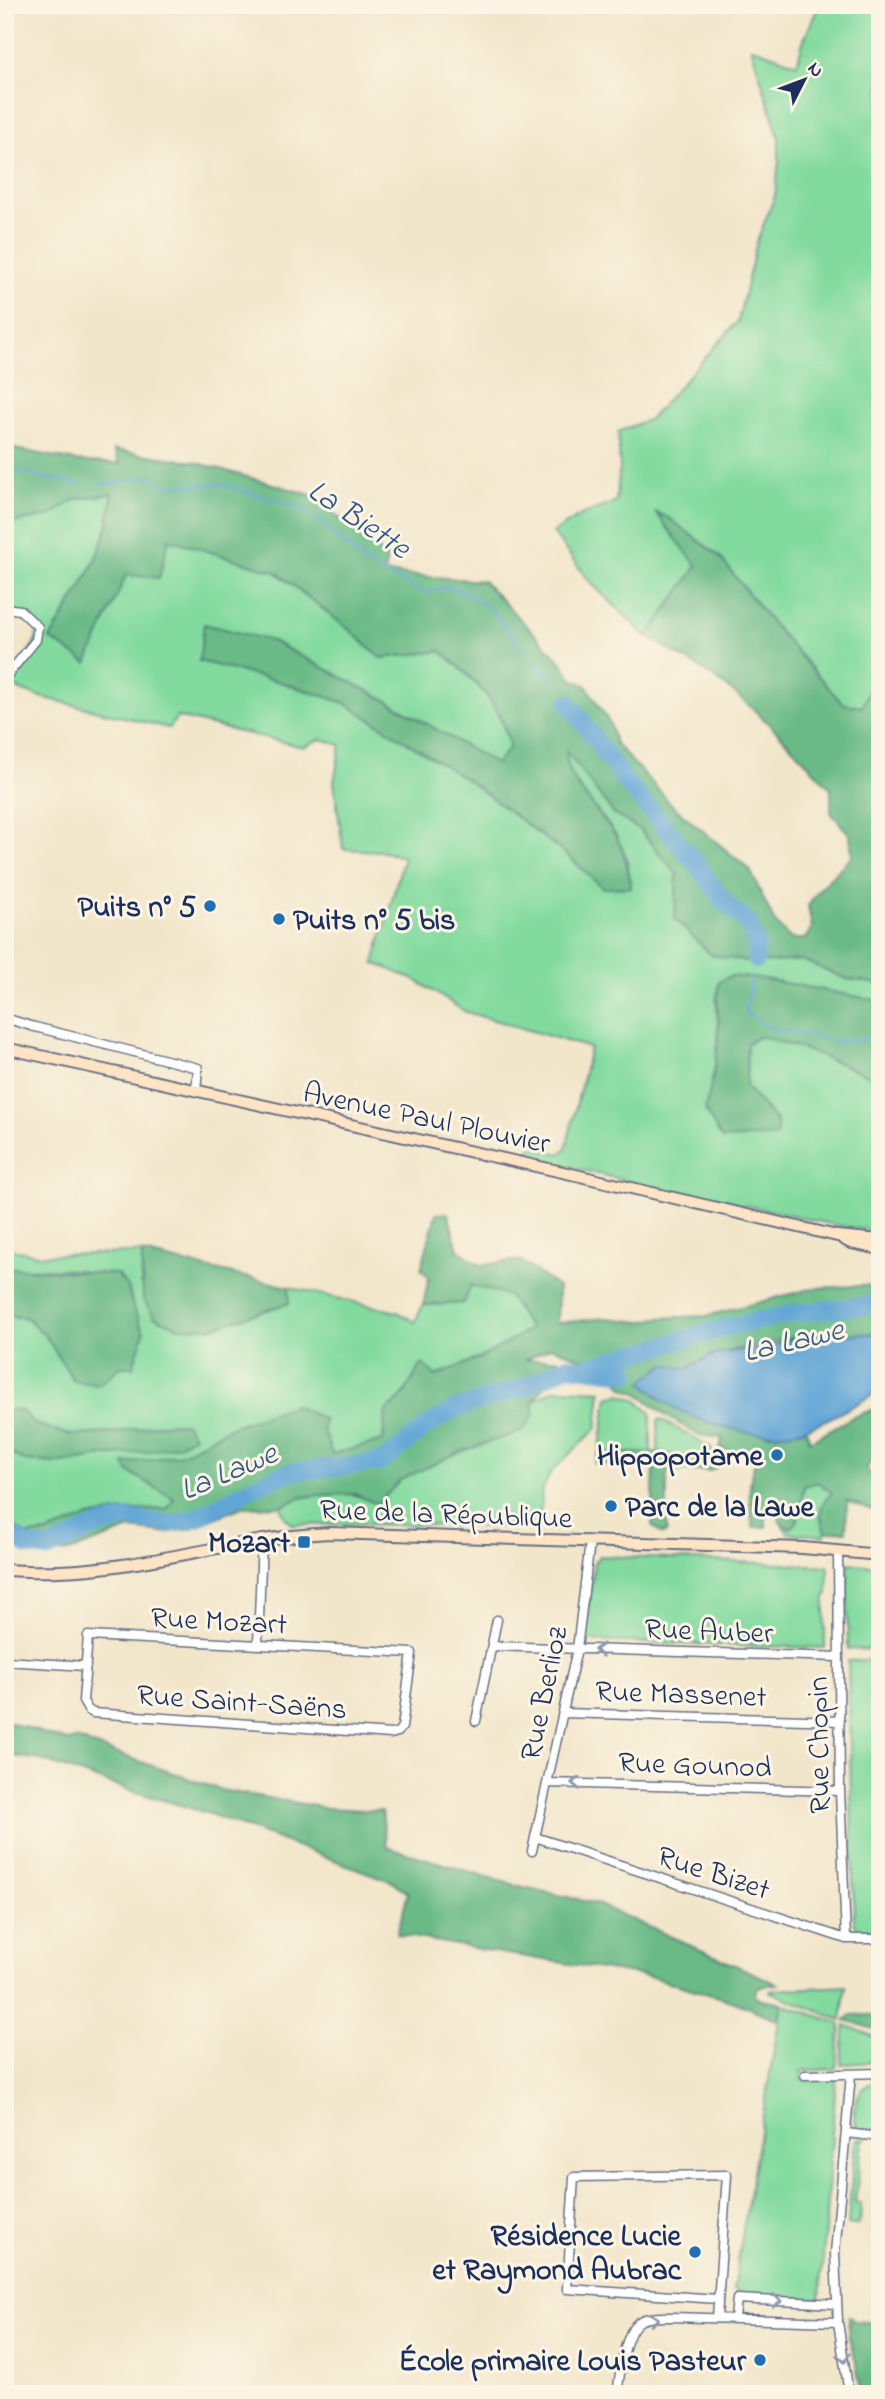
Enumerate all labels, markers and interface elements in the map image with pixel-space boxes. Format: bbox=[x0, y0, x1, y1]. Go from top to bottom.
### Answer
north arrow bbox=[770, 46, 840, 116]
text: N bbox=[800, 56, 829, 84]
water label: La Biette bbox=[297, 469, 420, 573]
place label: Puits n° 5 bbox=[78, 887, 196, 931]
marker: Puits n° 5 bbox=[202, 898, 218, 914]
place label: Puits n° 5 bis bbox=[293, 900, 455, 944]
marker: Puits n° 5 bis bbox=[271, 911, 287, 927]
street label: Avenue Paul Plouvier bbox=[299, 1072, 555, 1168]
water label: La Lawe bbox=[739, 1308, 850, 1377]
water label: La Lawe bbox=[173, 1431, 287, 1515]
place label: Hippopotame bbox=[597, 1436, 765, 1480]
marker: Hippopotame bbox=[769, 1447, 785, 1463]
place label: Parc de la Lawe bbox=[625, 1487, 815, 1531]
street label: Rue de la République bbox=[319, 1490, 574, 1542]
marker: Parc de la Lawe bbox=[603, 1498, 619, 1514]
place label: Mozart bbox=[208, 1523, 291, 1567]
marker: Mozart bbox=[296, 1534, 312, 1550]
street label: Rue Mozart bbox=[150, 1597, 288, 1649]
street label: Rue Auber bbox=[644, 1609, 775, 1657]
street label: Rue Berlioz bbox=[510, 1622, 582, 1765]
one-way arrow bbox=[594, 1642, 604, 1658]
street label: Rue Massenet bbox=[595, 1671, 767, 1721]
street label: Rue Saint-Saëns bbox=[135, 1675, 348, 1733]
street label: Rue Chopin bbox=[798, 1676, 844, 1814]
street label: Rue Gounod bbox=[618, 1742, 772, 1792]
one-way arrow bbox=[570, 1776, 581, 1791]
street label: Rue Bizet bbox=[651, 1836, 775, 1914]
place label: Résidence Lucie et Raymond Aubrac bbox=[432, 2216, 683, 2294]
marker: Résidence Lucie et Raymond Aubrac bbox=[687, 2244, 703, 2260]
one-way arrow bbox=[772, 2294, 783, 2309]
one-way arrow bbox=[648, 2311, 660, 2326]
place label: École primaire Louis Pasteur bbox=[399, 2341, 747, 2385]
marker: École primaire Louis Pasteur bbox=[752, 2352, 768, 2368]
one-way arrow bbox=[837, 2352, 852, 2364]

